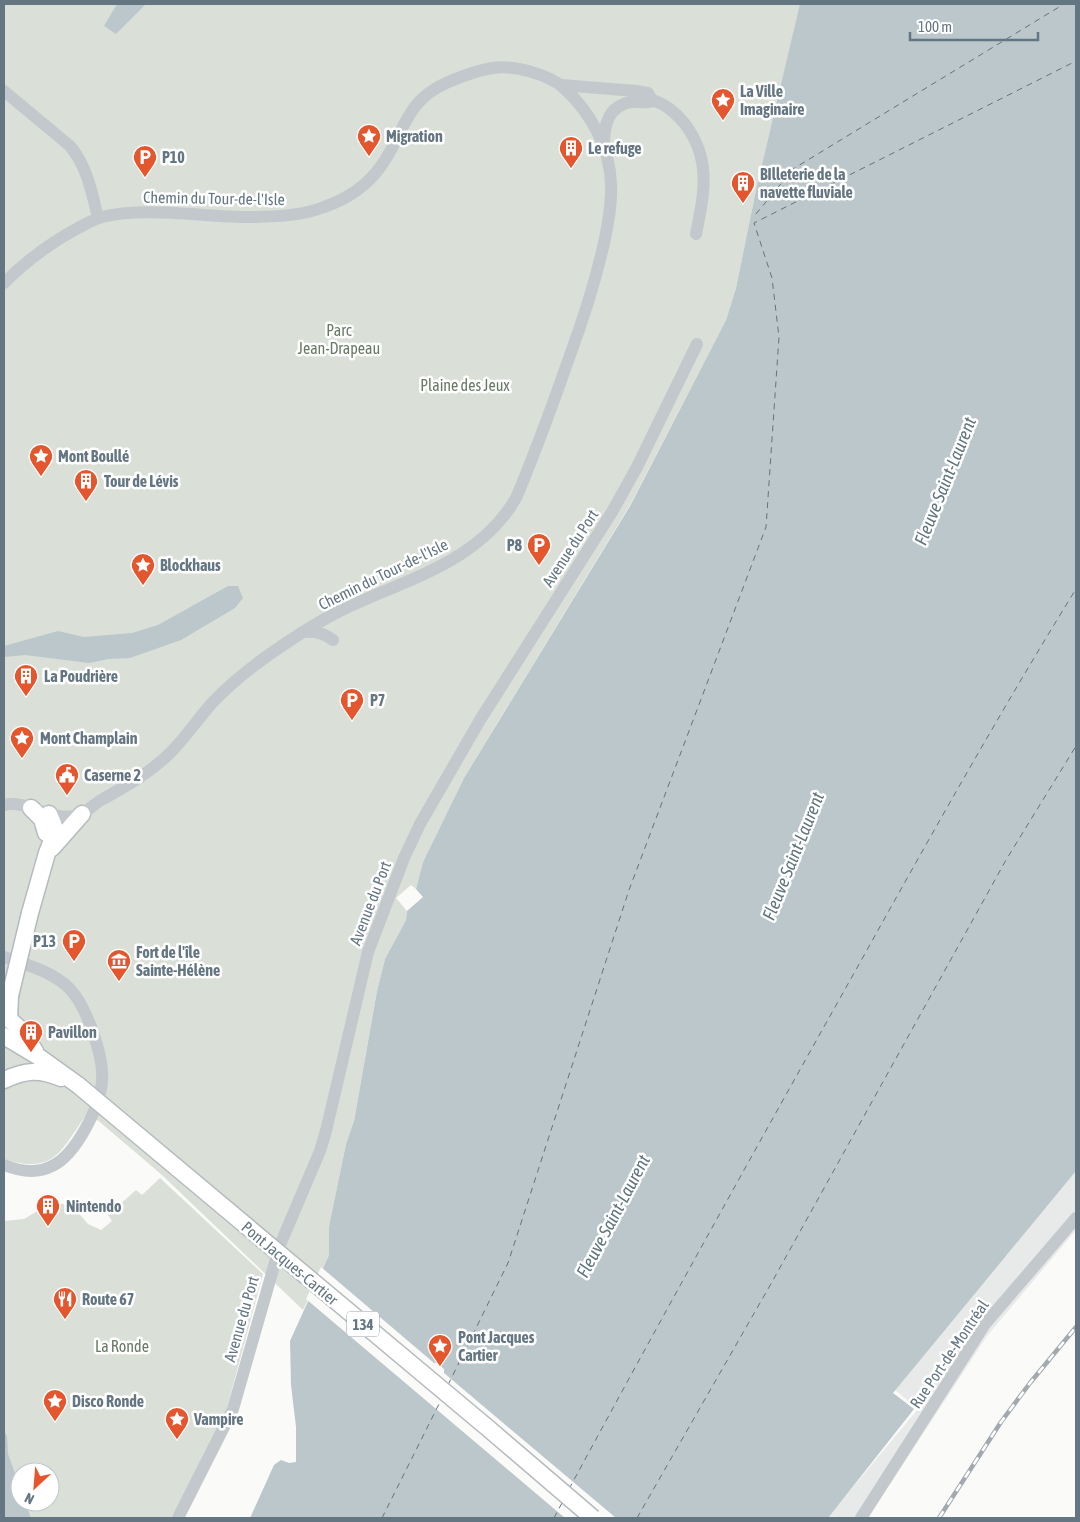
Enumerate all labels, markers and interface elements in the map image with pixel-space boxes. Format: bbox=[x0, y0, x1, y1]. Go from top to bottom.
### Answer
scale bar bbox=[910, 10, 1038, 42]
text: 100 m bbox=[918, 18, 952, 35]
place label: La Ville Imaginaire bbox=[740, 82, 804, 118]
place icon: La Ville Imaginaire bbox=[710, 87, 736, 121]
place icon: Migration bbox=[356, 123, 382, 157]
place label: Migration bbox=[386, 127, 443, 145]
building icon: Le refuge bbox=[558, 135, 584, 169]
place label: Le refuge bbox=[588, 139, 642, 157]
parking icon: P10 bbox=[132, 144, 158, 178]
place label: P10 bbox=[162, 148, 185, 166]
place label: BIlleterie de la navette fluviale bbox=[760, 165, 853, 201]
building icon: BIlleterie de la navette fluviale bbox=[730, 170, 756, 204]
street label: Chemin du Tour-de-l'Isle bbox=[143, 188, 285, 208]
park label: Parc Jean-Drapeau bbox=[298, 321, 380, 358]
park label: Plaine des Jeux bbox=[420, 376, 510, 394]
water label: Fleuve Saint-Laurent bbox=[910, 413, 980, 548]
place icon: Mont Boullé bbox=[28, 443, 54, 477]
place label: Mont Boullé bbox=[58, 447, 129, 465]
building icon: Tour de Lévis bbox=[73, 468, 99, 502]
place label: Tour de Lévis bbox=[104, 472, 179, 490]
street label: Avenue du Port bbox=[538, 506, 602, 590]
parking icon: P8 bbox=[526, 532, 552, 566]
street label: Chemin du Tour-de-l'Isle bbox=[315, 535, 451, 613]
place label: P8 bbox=[507, 536, 522, 554]
place icon: Blockhaus bbox=[130, 552, 156, 586]
place label: Blockhaus bbox=[160, 556, 221, 574]
building icon: La Poudrière bbox=[13, 663, 39, 697]
place label: La Poudrière bbox=[44, 667, 118, 685]
parking icon: P7 bbox=[339, 687, 365, 721]
place label: P7 bbox=[370, 691, 385, 709]
place icon: Mont Champlain bbox=[9, 725, 35, 759]
place label: Mont Champlain bbox=[40, 729, 138, 747]
public building icon: Caserne 2 bbox=[54, 762, 80, 796]
place label: Caserne 2 bbox=[84, 766, 141, 784]
water label: Fleuve Saint-Laurent bbox=[758, 788, 828, 923]
street label: Avenue du Port bbox=[346, 858, 394, 947]
parking icon: P13 bbox=[61, 928, 87, 962]
place label: P13 bbox=[33, 932, 56, 950]
place label: Fort de l'île Sainte-Hélène bbox=[136, 943, 220, 979]
museum icon: Fort de l'île Sainte-Hélène bbox=[106, 948, 132, 982]
building icon: Pavillon bbox=[18, 1019, 44, 1053]
place label: Pavillon bbox=[48, 1023, 97, 1041]
water label: Fleuve Saint-Laurent bbox=[572, 1150, 655, 1281]
building icon: Nintendo bbox=[35, 1193, 61, 1227]
place label: Nintendo bbox=[66, 1197, 122, 1215]
street label: Pont Jacques-Cartier bbox=[238, 1218, 342, 1309]
street label: Avenue du Port bbox=[220, 1274, 262, 1364]
restaurant icon: Route 67 bbox=[52, 1286, 78, 1320]
place label: Route 67 bbox=[82, 1290, 134, 1308]
street label: Rue Port-de-Montréal bbox=[906, 1296, 992, 1412]
road number: 134 bbox=[347, 1312, 379, 1336]
place label: Pont Jacques Cartier bbox=[458, 1328, 535, 1364]
place icon: Pont Jacques Cartier bbox=[427, 1333, 453, 1367]
park label: La Ronde bbox=[95, 1337, 149, 1355]
place icon: Disco Ronde bbox=[42, 1388, 68, 1422]
place label: Disco Ronde bbox=[72, 1392, 144, 1410]
place icon: Vampire bbox=[164, 1406, 190, 1440]
place label: Vampire bbox=[193, 1410, 244, 1428]
north arrow bbox=[10, 1462, 60, 1512]
text: N bbox=[22, 1490, 37, 1508]

